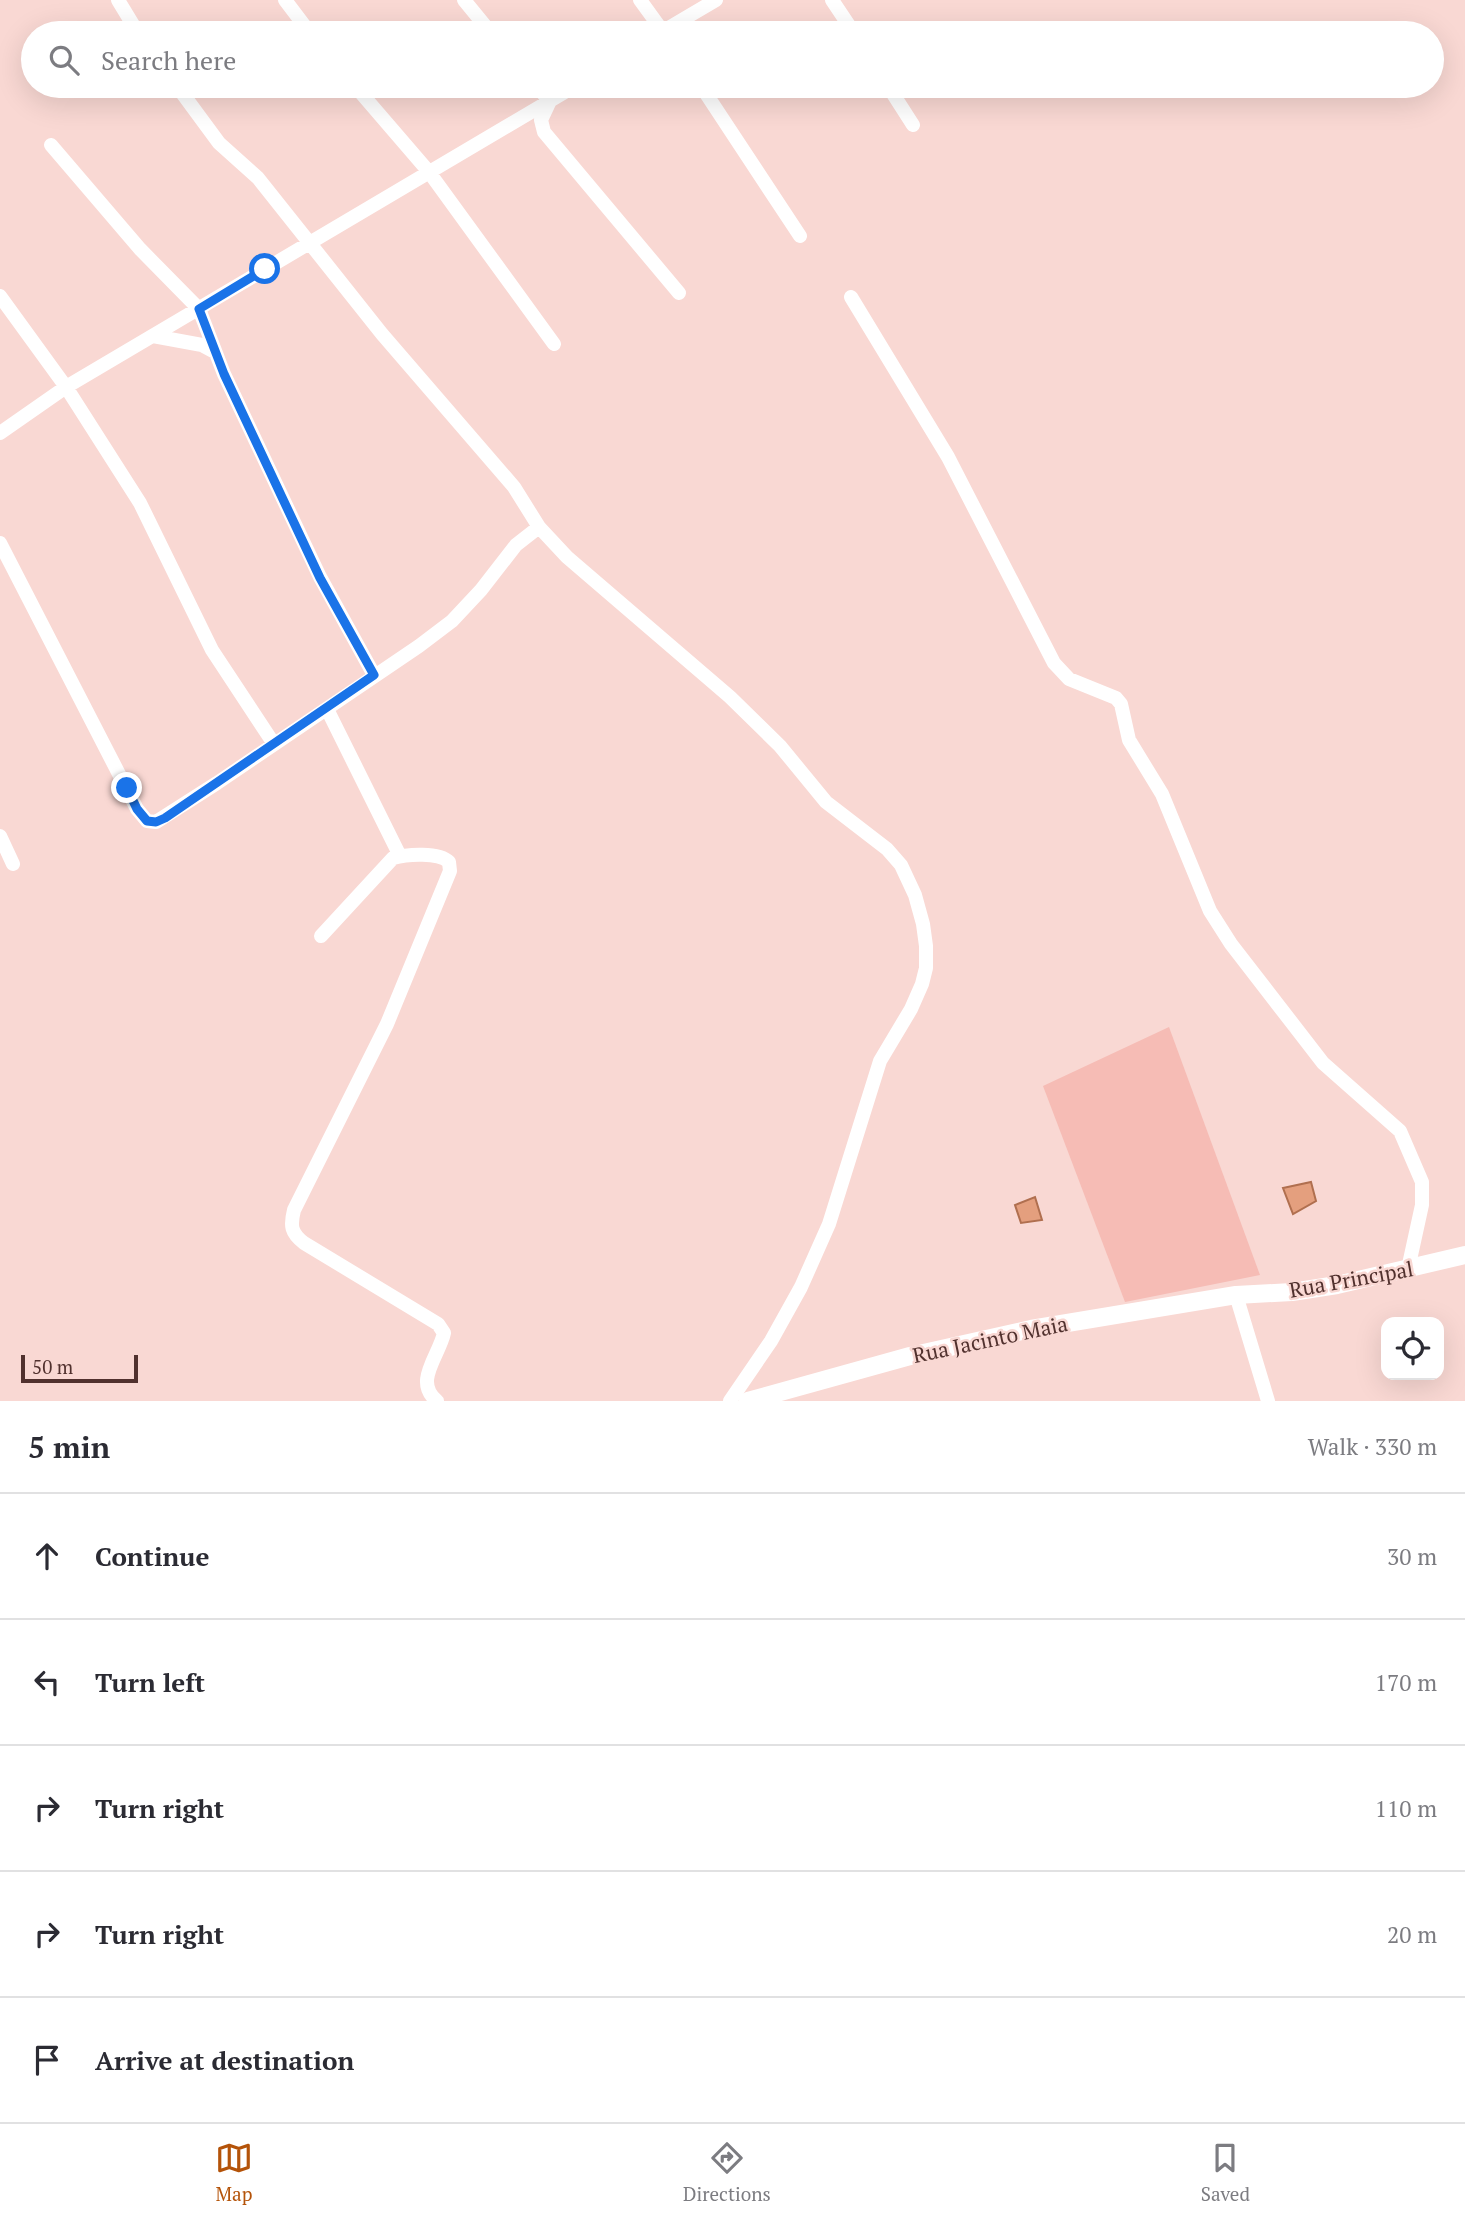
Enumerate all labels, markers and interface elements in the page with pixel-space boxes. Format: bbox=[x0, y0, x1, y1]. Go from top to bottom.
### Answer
search box bbox=[21, 21, 1444, 98]
icon: search bbox=[45, 41, 83, 79]
text: Search here bbox=[101, 43, 236, 77]
route start bbox=[249, 253, 280, 284]
route end bbox=[111, 772, 142, 803]
street label: Rua Principal bbox=[1287, 1254, 1415, 1304]
street label: Rua Jacinto Maia bbox=[910, 1309, 1070, 1369]
map controls bbox=[1381, 1317, 1444, 1380]
button: locate bbox=[1381, 1317, 1444, 1380]
scale bar bbox=[21, 1352, 138, 1384]
text: 50 m bbox=[32, 1354, 73, 1379]
text: 5 min bbox=[28, 1427, 110, 1467]
text: Walk · 330 m bbox=[1308, 1431, 1437, 1462]
icon: ahead bbox=[28, 1537, 66, 1575]
text: Continue bbox=[95, 1539, 209, 1573]
text: 30 m bbox=[1387, 1541, 1437, 1572]
icon: left bbox=[28, 1663, 66, 1701]
text: Turn left bbox=[95, 1665, 205, 1699]
text: 170 m bbox=[1375, 1667, 1437, 1698]
icon: right bbox=[28, 1789, 66, 1827]
text: Turn right bbox=[95, 1791, 224, 1825]
text: 110 m bbox=[1375, 1793, 1437, 1824]
icon: right bbox=[28, 1915, 66, 1953]
text: Turn right bbox=[95, 1917, 224, 1951]
text: 20 m bbox=[1387, 1919, 1437, 1950]
icon: arrive bbox=[28, 2041, 66, 2079]
text: Arrive at destination bbox=[95, 2043, 354, 2077]
tab: Map bbox=[215, 2139, 253, 2206]
tab: Directions bbox=[683, 2139, 771, 2206]
tab: Saved bbox=[1201, 2139, 1250, 2206]

